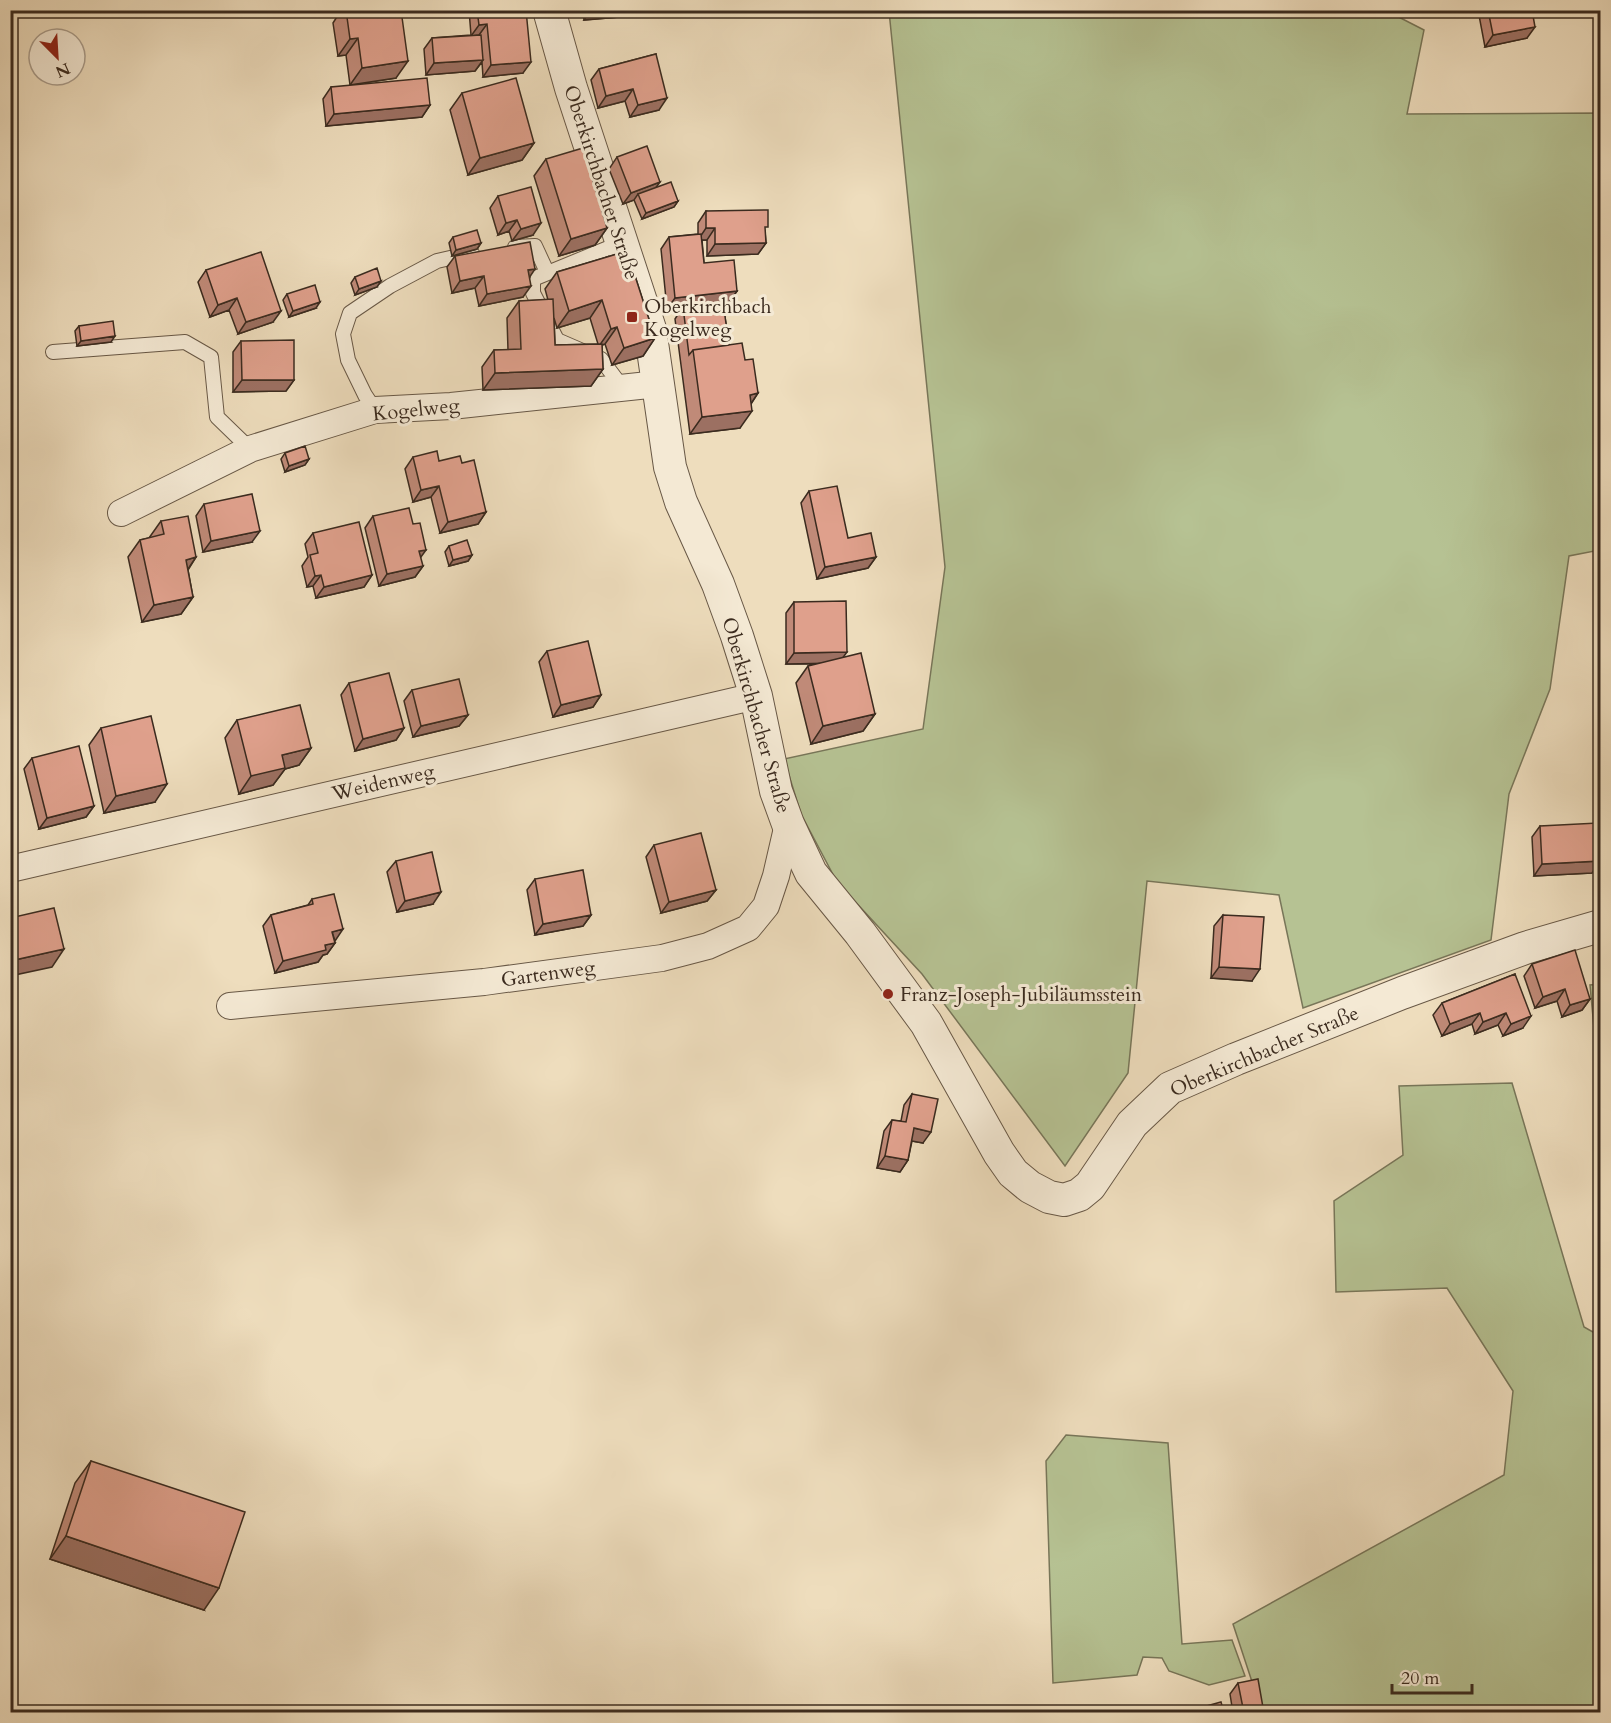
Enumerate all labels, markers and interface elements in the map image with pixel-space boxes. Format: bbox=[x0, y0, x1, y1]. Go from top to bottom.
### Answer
north arrow bbox=[27, 27, 87, 87]
text: N bbox=[52, 57, 74, 83]
street label: Oberkirchbacher Straße bbox=[557, 82, 646, 283]
place label: Oberkirchbach Kogelweg bbox=[644, 293, 772, 343]
marker: Oberkirchbach Kogelweg bbox=[625, 310, 639, 324]
street label: Kogelweg bbox=[371, 391, 462, 427]
street label: Oberkirchbacher Straße bbox=[716, 614, 797, 816]
street label: Weidenweg bbox=[328, 757, 438, 808]
street label: Gartenweg bbox=[499, 953, 598, 993]
place label: Franz-Joseph-Jubiläumsstein bbox=[900, 981, 1143, 1008]
marker: Franz-Joseph-Jubiläumsstein bbox=[881, 987, 895, 1001]
street label: Oberkirchbacher Straße bbox=[1166, 999, 1363, 1103]
scale bar bbox=[1392, 1657, 1472, 1695]
text: 20 m bbox=[1401, 1666, 1440, 1691]

